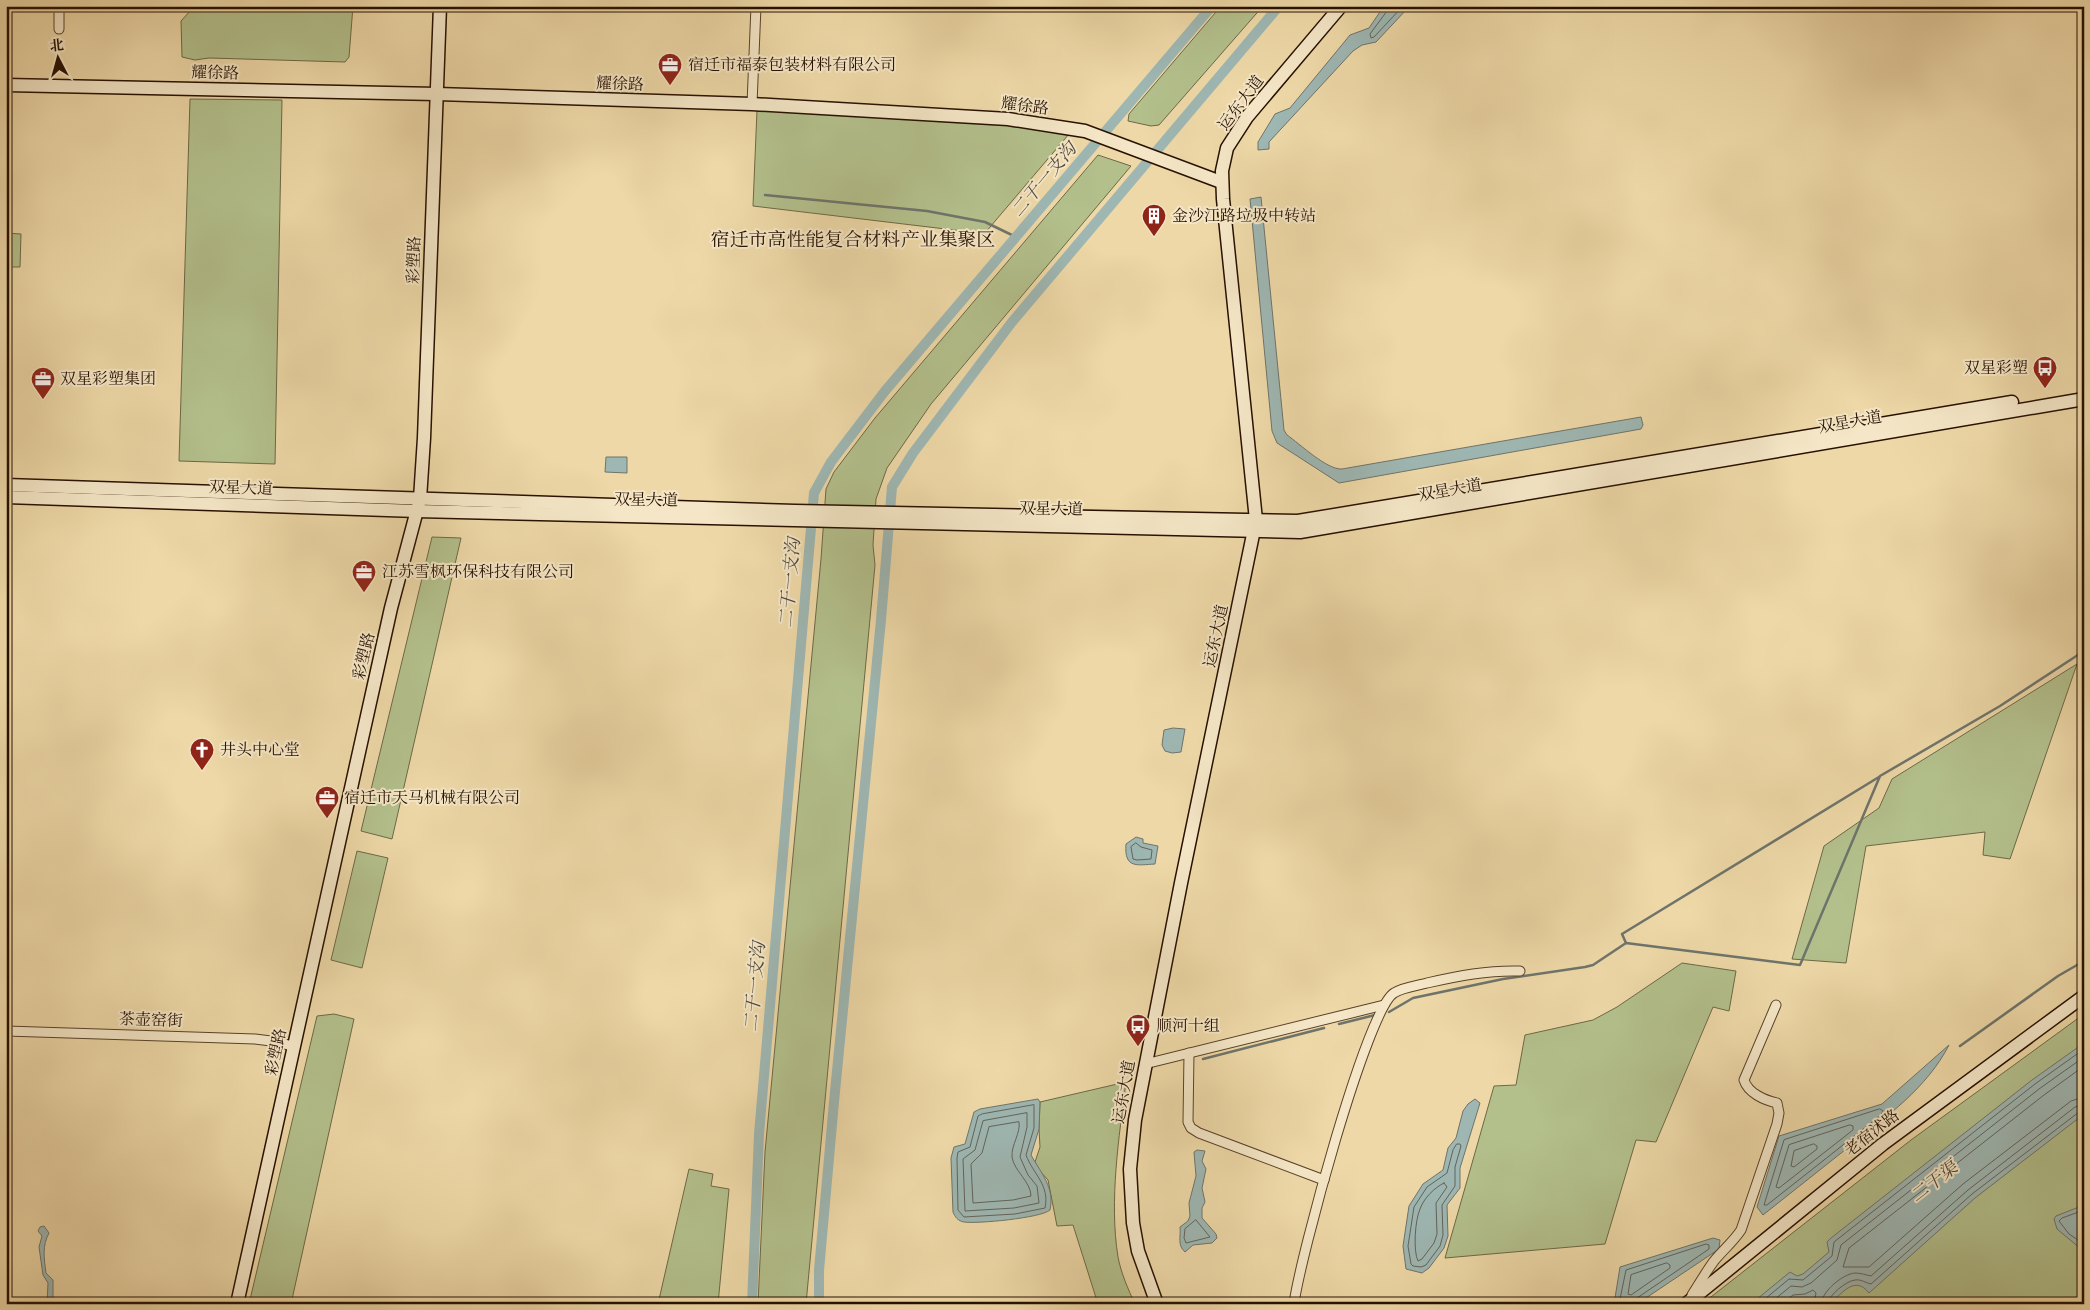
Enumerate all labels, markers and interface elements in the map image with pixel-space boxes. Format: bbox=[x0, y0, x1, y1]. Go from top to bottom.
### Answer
north arrow bbox=[32, 32, 82, 82]
text: 北 bbox=[49, 35, 65, 56]
office icon: 宿迁市福泰包装材料有限公司 bbox=[657, 52, 683, 86]
place label: 宿迁市福泰包装材料有限公司 bbox=[688, 54, 896, 76]
street label: 耀徐路 bbox=[191, 62, 239, 84]
street label: 运东大道 bbox=[1213, 71, 1269, 135]
street label: 耀徐路 bbox=[596, 72, 644, 96]
street label: 耀徐路 bbox=[1000, 92, 1050, 120]
water label: 二干一支沟 bbox=[1005, 135, 1084, 223]
building icon: 金沙江路垃圾中转站 bbox=[1141, 203, 1167, 237]
place label: 金沙江路垃圾中转站 bbox=[1172, 205, 1316, 227]
district label: 宿迁市高性能复合材料产业集聚区 bbox=[710, 227, 996, 253]
street label: 彩塑路 bbox=[402, 236, 426, 284]
bus stop icon: 双星彩塑 bbox=[2032, 355, 2058, 389]
place label: 双星彩塑 bbox=[1964, 357, 2028, 379]
office icon: 双星彩塑集团 bbox=[30, 366, 56, 400]
place label: 双星彩塑集团 bbox=[60, 368, 156, 390]
street label: 双星大道 bbox=[1817, 406, 1883, 438]
street label: 双星大道 bbox=[1417, 474, 1483, 506]
street label: 双星大道 bbox=[209, 476, 273, 500]
street label: 双星大道 bbox=[614, 488, 678, 512]
street label: 双星大道 bbox=[1019, 497, 1083, 521]
water label: 二干一支沟 bbox=[774, 534, 807, 629]
office icon: 江苏雪枫环保科技有限公司 bbox=[351, 559, 377, 593]
place label: 江苏雪枫环保科技有限公司 bbox=[382, 561, 574, 583]
street label: 运东大道 bbox=[1199, 602, 1233, 670]
street label: 彩塑路 bbox=[348, 630, 380, 682]
church icon: 井头中心堂 bbox=[189, 737, 215, 771]
place label: 井头中心堂 bbox=[220, 739, 300, 761]
office icon: 宿迁市天马机械有限公司 bbox=[314, 785, 340, 819]
place label: 宿迁市天马机械有限公司 bbox=[344, 787, 520, 809]
water label: 二干一支沟 bbox=[739, 938, 772, 1033]
street label: 茶壶窑街 bbox=[119, 1008, 183, 1032]
bus stop icon: 顺河十组 bbox=[1125, 1013, 1151, 1047]
place label: 顺河十组 bbox=[1156, 1015, 1220, 1037]
street label: 彩塑路 bbox=[260, 1026, 292, 1078]
street label: 运东大道 bbox=[1108, 1059, 1140, 1125]
street label: 老宿沭路 bbox=[1840, 1105, 1904, 1161]
water label: 二干渠 bbox=[1905, 1154, 1965, 1208]

